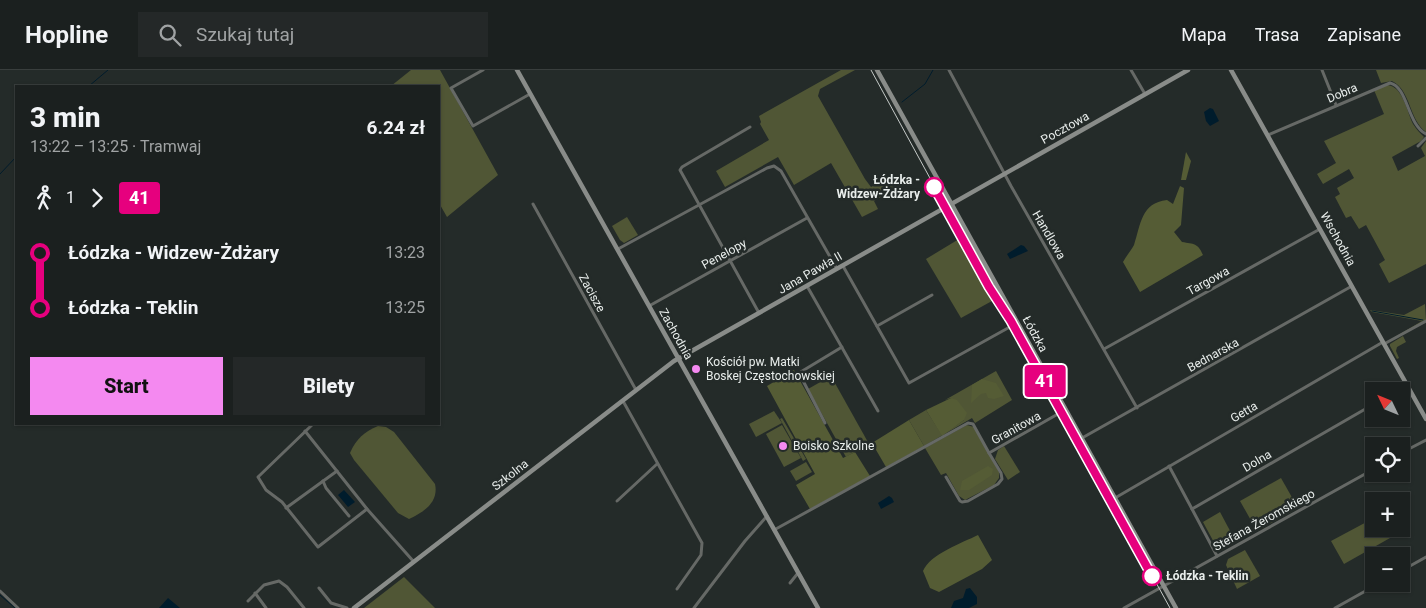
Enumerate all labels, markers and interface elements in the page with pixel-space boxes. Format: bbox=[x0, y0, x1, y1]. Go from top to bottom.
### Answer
search box bbox=[138, 12, 488, 57]
text: Hopline bbox=[25, 21, 108, 49]
icon: search bbox=[156, 21, 184, 49]
text: Szukaj tutaj bbox=[196, 23, 294, 46]
text: Mapa bbox=[1181, 24, 1227, 45]
text: Trasa bbox=[1255, 24, 1299, 45]
text: Zapisane bbox=[1327, 24, 1401, 45]
street label: Dobra bbox=[1325, 80, 1359, 106]
text: 3 min bbox=[30, 101, 101, 134]
street label: Pocztowa bbox=[1039, 109, 1091, 147]
text: 6.24 zł bbox=[367, 116, 425, 139]
text: 13:22 – 13:25 · Tramwaj bbox=[30, 137, 201, 156]
place label: Łódzka - Widzew-Żdżary bbox=[837, 173, 921, 201]
marker: Łódzka - Widzew-Żdżary bbox=[924, 177, 944, 197]
icon: walk bbox=[30, 184, 58, 212]
icon: forward bbox=[83, 184, 111, 212]
text: 41 bbox=[129, 187, 150, 208]
text: 1 bbox=[66, 188, 75, 207]
street label: Handlowa bbox=[1029, 208, 1069, 262]
street label: Wschodnia bbox=[1317, 210, 1359, 268]
street label: Penelopy bbox=[699, 236, 749, 272]
text: Łódzka - Widzew-Żdżary bbox=[68, 241, 279, 264]
text: 13:23 bbox=[385, 243, 425, 262]
street label: Jana Pawła II bbox=[775, 249, 845, 297]
street label: Targowa bbox=[1184, 264, 1232, 298]
street label: Zacisze bbox=[576, 272, 608, 314]
text: Łódzka - Teklin bbox=[68, 296, 198, 319]
text: 13:25 bbox=[385, 298, 425, 317]
street label: Zachodnia bbox=[656, 306, 696, 362]
street label: Łódzka bbox=[1020, 314, 1050, 354]
street label: Bednarska bbox=[1185, 335, 1241, 375]
place label: Kościół pw. Matki Boskej Częstochowskiej bbox=[706, 355, 835, 383]
button: Start bbox=[30, 357, 223, 415]
button: Bilety bbox=[233, 357, 425, 415]
marker: Kościół pw. Matki Boskej Częstochowskiej bbox=[690, 363, 702, 375]
line badge: 41 bbox=[1022, 365, 1068, 397]
text: 41 bbox=[1035, 370, 1055, 391]
north arrow bbox=[1365, 382, 1410, 428]
map controls bbox=[1365, 382, 1410, 592]
street label: Getta bbox=[1228, 399, 1260, 425]
street label: Granitowa bbox=[989, 409, 1043, 447]
button: locate bbox=[1365, 437, 1410, 482]
place label: Boisko Szkolne bbox=[793, 439, 874, 453]
marker: Boisko Szkolne bbox=[777, 440, 789, 452]
street label: Dolna bbox=[1240, 447, 1274, 475]
street label: Szkolna bbox=[489, 457, 531, 493]
street label: Stefana Żeromskiego bbox=[1210, 485, 1317, 554]
button: + bbox=[1365, 492, 1410, 537]
button: − bbox=[1365, 547, 1410, 592]
marker: Łódzka - Teklin bbox=[1142, 566, 1162, 586]
place label: Łódzka - Teklin bbox=[1166, 569, 1249, 583]

